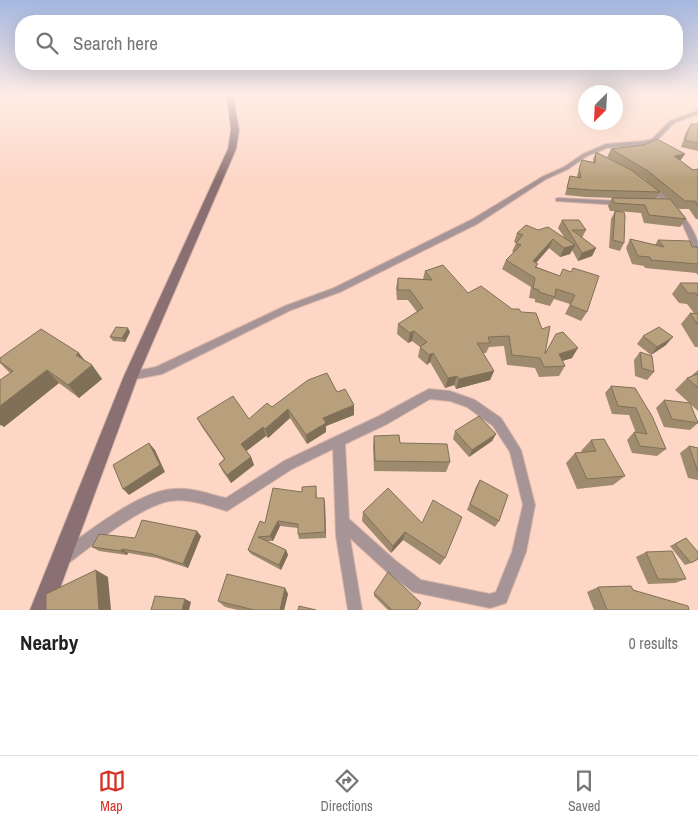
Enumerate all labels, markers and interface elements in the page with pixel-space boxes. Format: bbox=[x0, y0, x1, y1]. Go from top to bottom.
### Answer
search box bbox=[15, 15, 683, 70]
icon: search bbox=[33, 29, 61, 57]
text: Search here bbox=[73, 30, 158, 56]
north arrow bbox=[578, 85, 623, 130]
text: Nearby bbox=[20, 628, 78, 657]
text: 0 results bbox=[628, 632, 678, 654]
tab: Map bbox=[98, 767, 126, 815]
tab: Directions bbox=[321, 767, 373, 815]
tab: Saved bbox=[568, 767, 600, 815]

